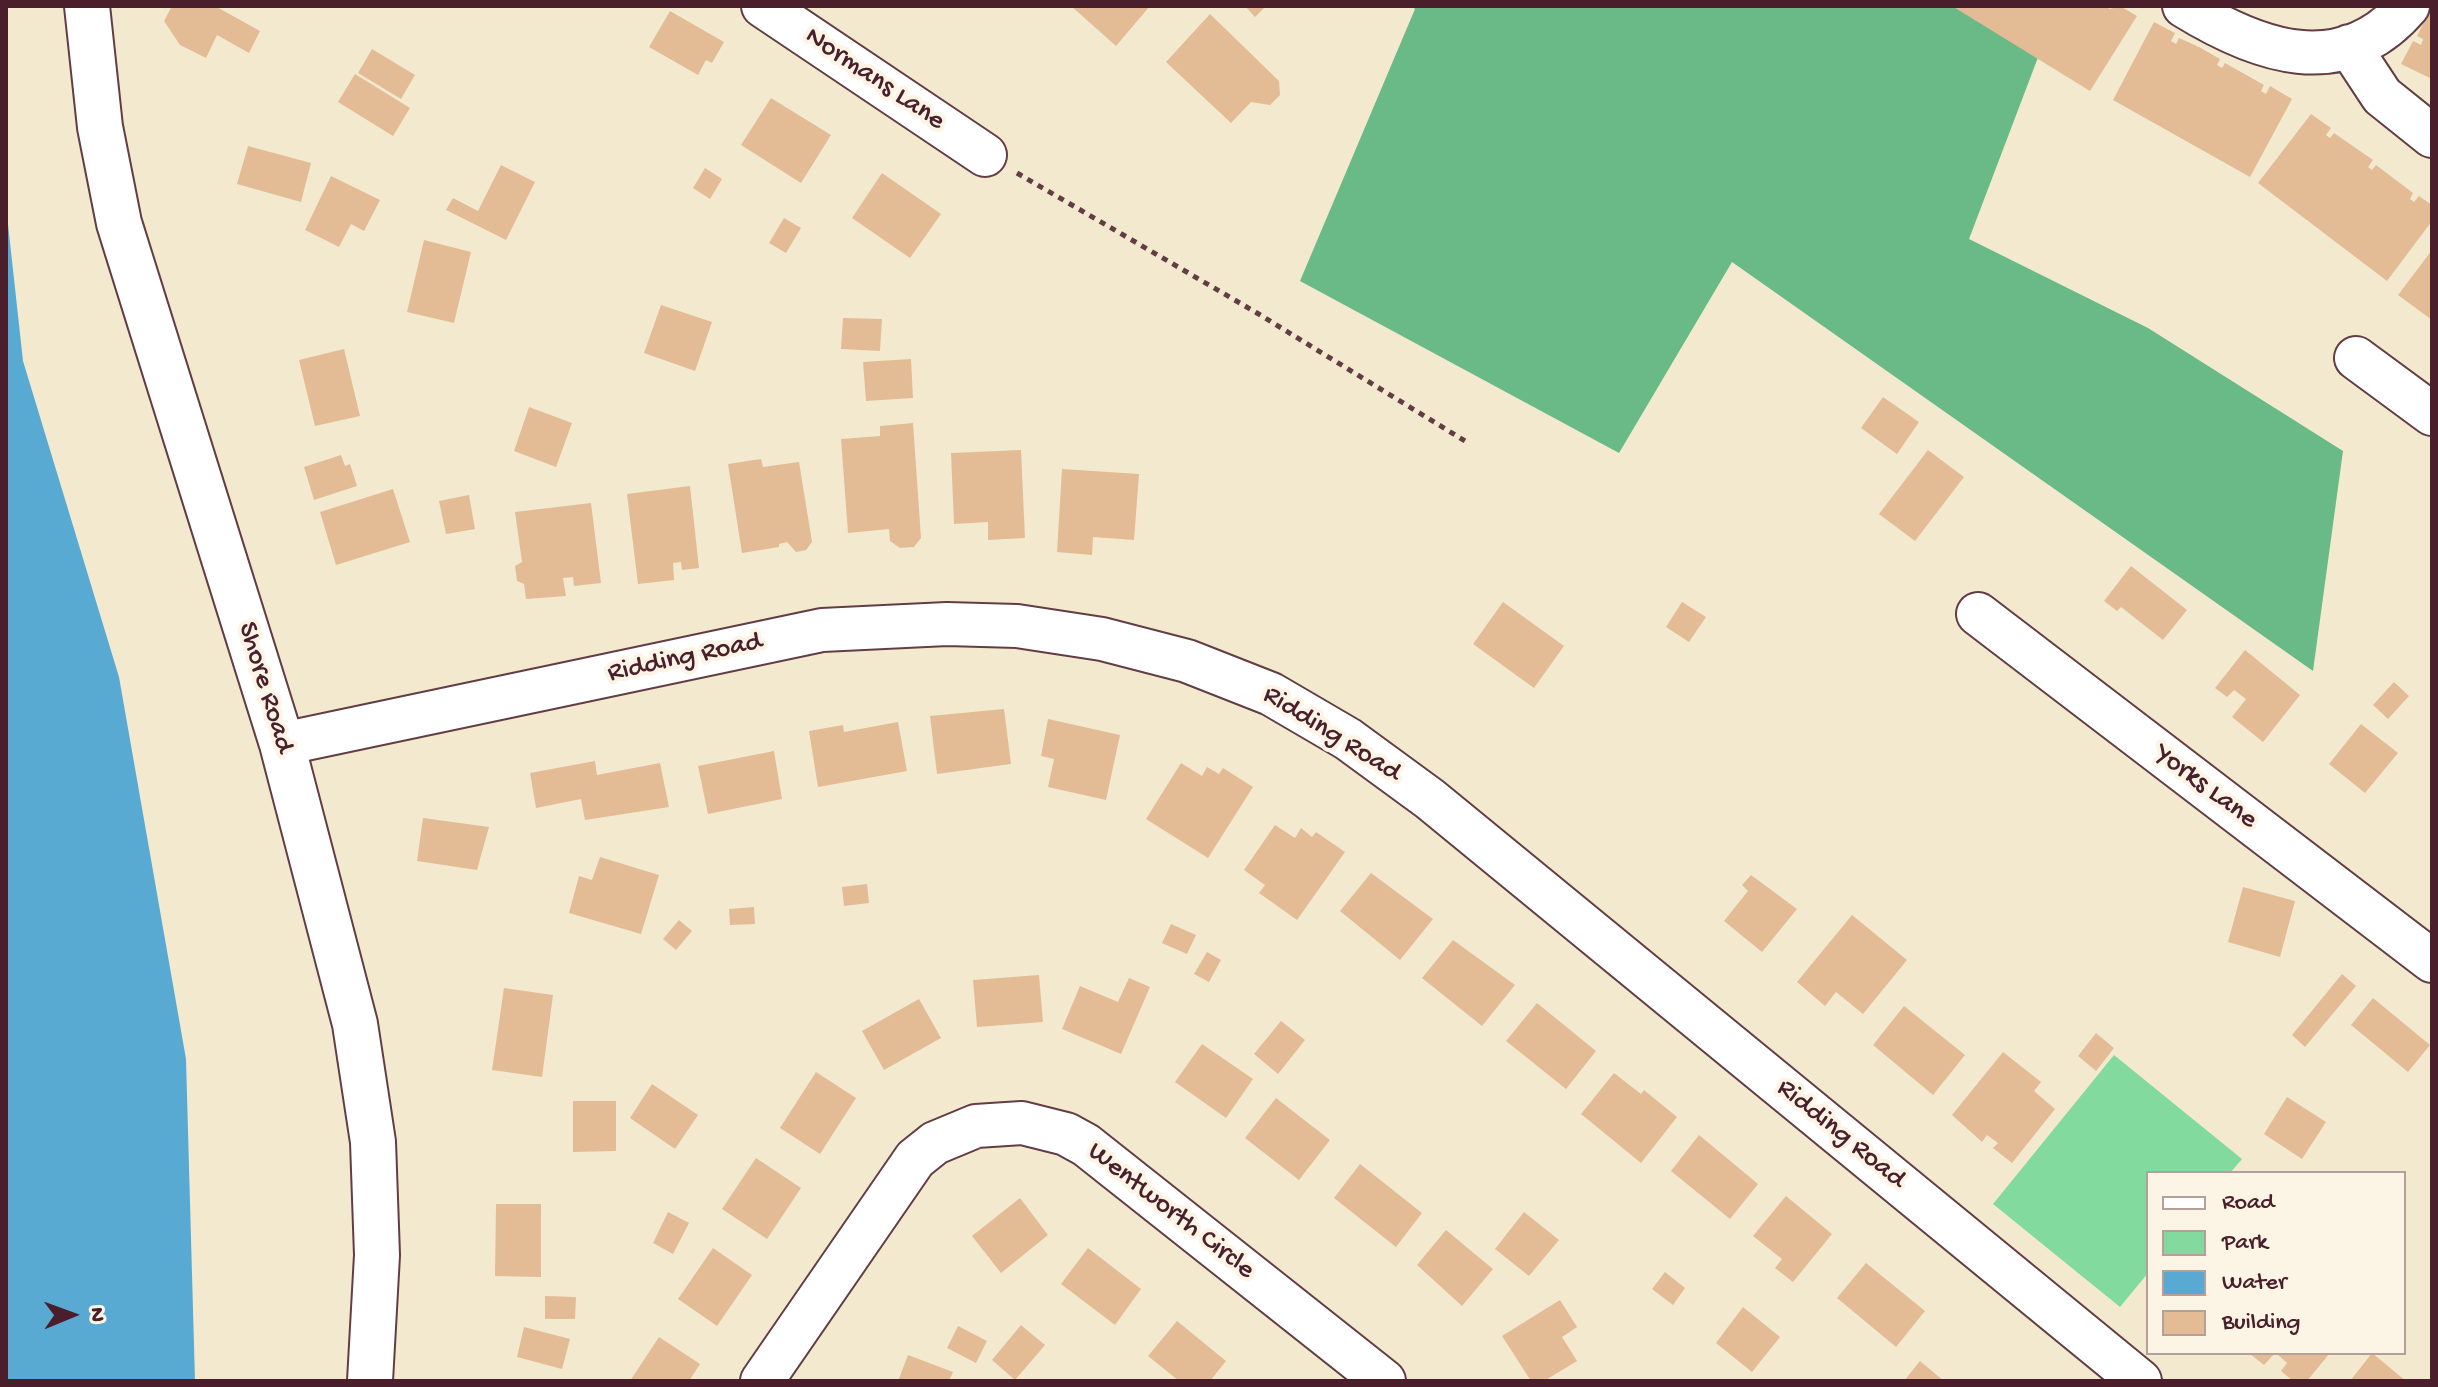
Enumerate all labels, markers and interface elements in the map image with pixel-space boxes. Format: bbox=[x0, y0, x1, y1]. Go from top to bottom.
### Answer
street label: Normans Lane bbox=[797, 21, 951, 139]
street label: Shore Road bbox=[228, 619, 300, 757]
street label: Ridding Road bbox=[605, 626, 765, 692]
street label: Ridding Road bbox=[1256, 679, 1406, 791]
street label: Yorks Lane bbox=[2147, 738, 2263, 838]
street label: Ridding Road bbox=[1769, 1073, 1911, 1197]
street label: Wentworth Circle bbox=[1079, 1136, 1261, 1288]
legend bbox=[2146, 1171, 2406, 1355]
text: Road bbox=[2222, 1189, 2274, 1218]
text: Park bbox=[2222, 1229, 2268, 1258]
text: Water bbox=[2222, 1269, 2286, 1298]
north arrow bbox=[32, 1275, 112, 1355]
text: N bbox=[83, 1307, 109, 1322]
text: Building bbox=[2222, 1309, 2300, 1338]

